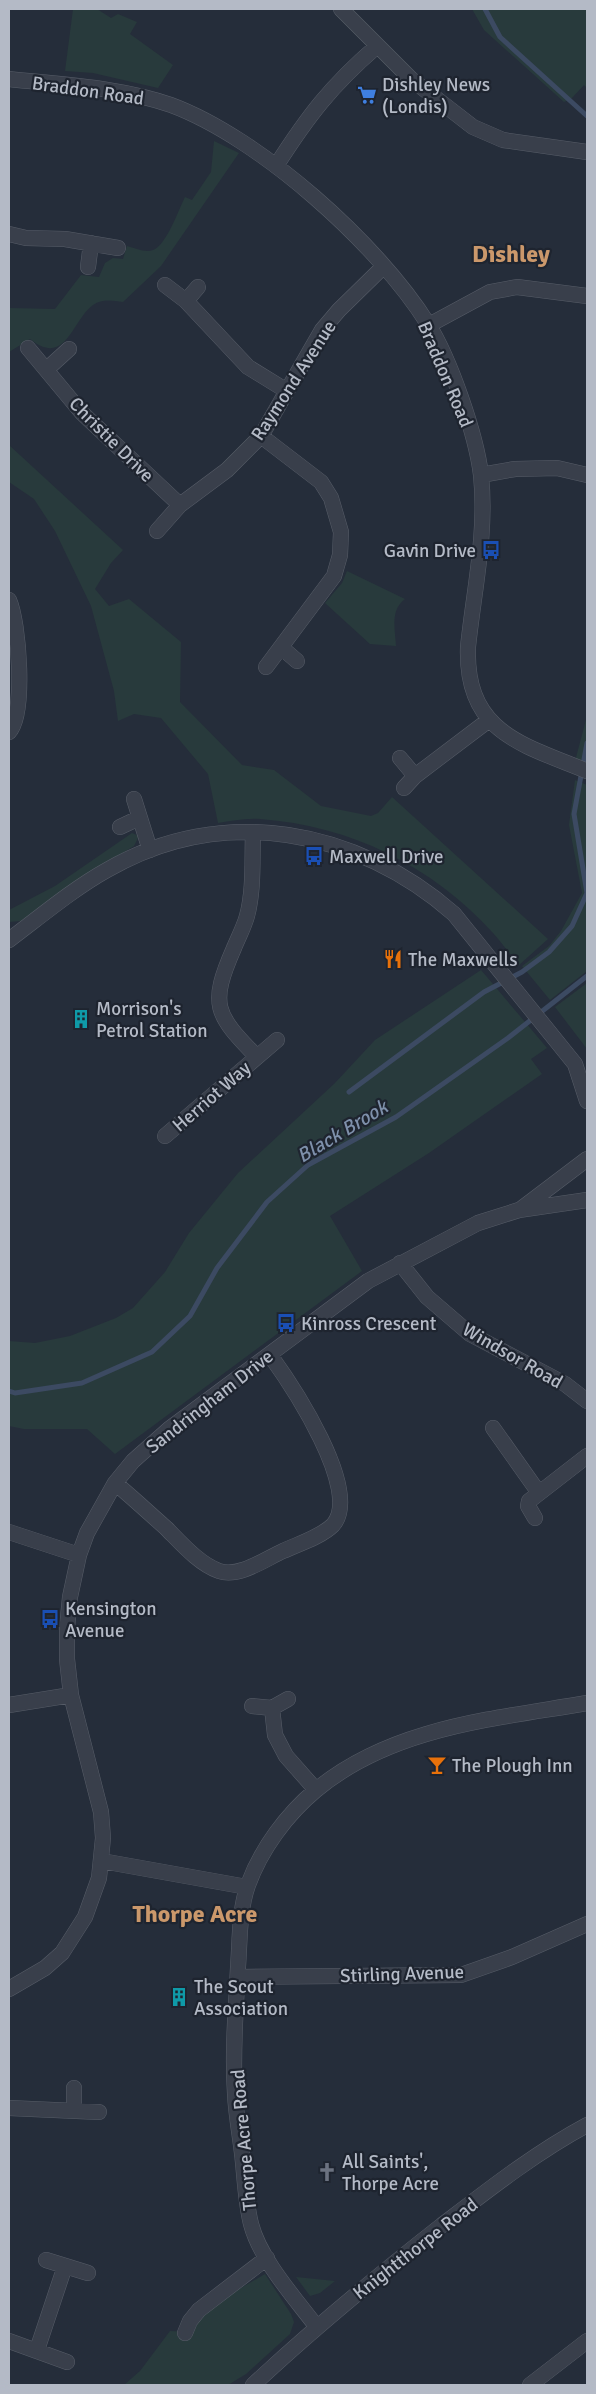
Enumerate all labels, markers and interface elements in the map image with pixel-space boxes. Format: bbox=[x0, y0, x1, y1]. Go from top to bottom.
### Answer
street label: Braddon Road bbox=[30, 71, 145, 111]
place label: Dishley News (Londis) bbox=[382, 73, 490, 119]
supermarket icon: Dishley News (Londis) bbox=[356, 84, 378, 106]
district label: Dishley bbox=[472, 239, 550, 269]
street label: Raymond Avenue bbox=[246, 316, 342, 445]
street label: Braddon Road bbox=[412, 318, 478, 431]
street label: Christie Drive bbox=[64, 392, 159, 487]
place label: Gavin Drive bbox=[384, 539, 476, 563]
bus stop icon: Gavin Drive bbox=[480, 539, 502, 561]
bus stop icon: Maxwell Drive bbox=[303, 845, 325, 867]
place label: Maxwell Drive bbox=[329, 845, 444, 869]
restaurant icon: The Maxwells bbox=[382, 948, 404, 970]
place label: The Maxwells bbox=[408, 948, 518, 972]
place label: Morrison's Petrol Station bbox=[96, 997, 208, 1043]
building icon: Morrison's Petrol Station bbox=[70, 1008, 92, 1030]
street label: Herriot Way bbox=[168, 1056, 256, 1137]
water label: Black Brook bbox=[292, 1094, 394, 1168]
bus stop icon: Kinross Crescent bbox=[275, 1312, 297, 1334]
place label: Kinross Crescent bbox=[301, 1312, 437, 1336]
street label: Windsor Road bbox=[458, 1318, 567, 1394]
street label: Sandringham Drive bbox=[141, 1345, 278, 1459]
place label: Kensington Avenue bbox=[65, 1597, 157, 1643]
bus stop icon: Kensington Avenue bbox=[39, 1608, 61, 1630]
bar icon: The Plough Inn bbox=[426, 1754, 448, 1776]
place label: The Plough Inn bbox=[452, 1754, 573, 1778]
district label: Thorpe Acre bbox=[133, 1899, 258, 1929]
street label: Stirling Avenue bbox=[340, 1960, 464, 1988]
place label: The Scout Association bbox=[194, 1975, 288, 2021]
building icon: The Scout Association bbox=[168, 1986, 190, 2008]
street label: Thorpe Acre Road bbox=[226, 2068, 262, 2212]
place label: All Saints', Thorpe Acre bbox=[342, 2150, 439, 2196]
church icon: All Saints', Thorpe Acre bbox=[316, 2161, 338, 2183]
street label: Knightthorpe Road bbox=[348, 2192, 483, 2305]

